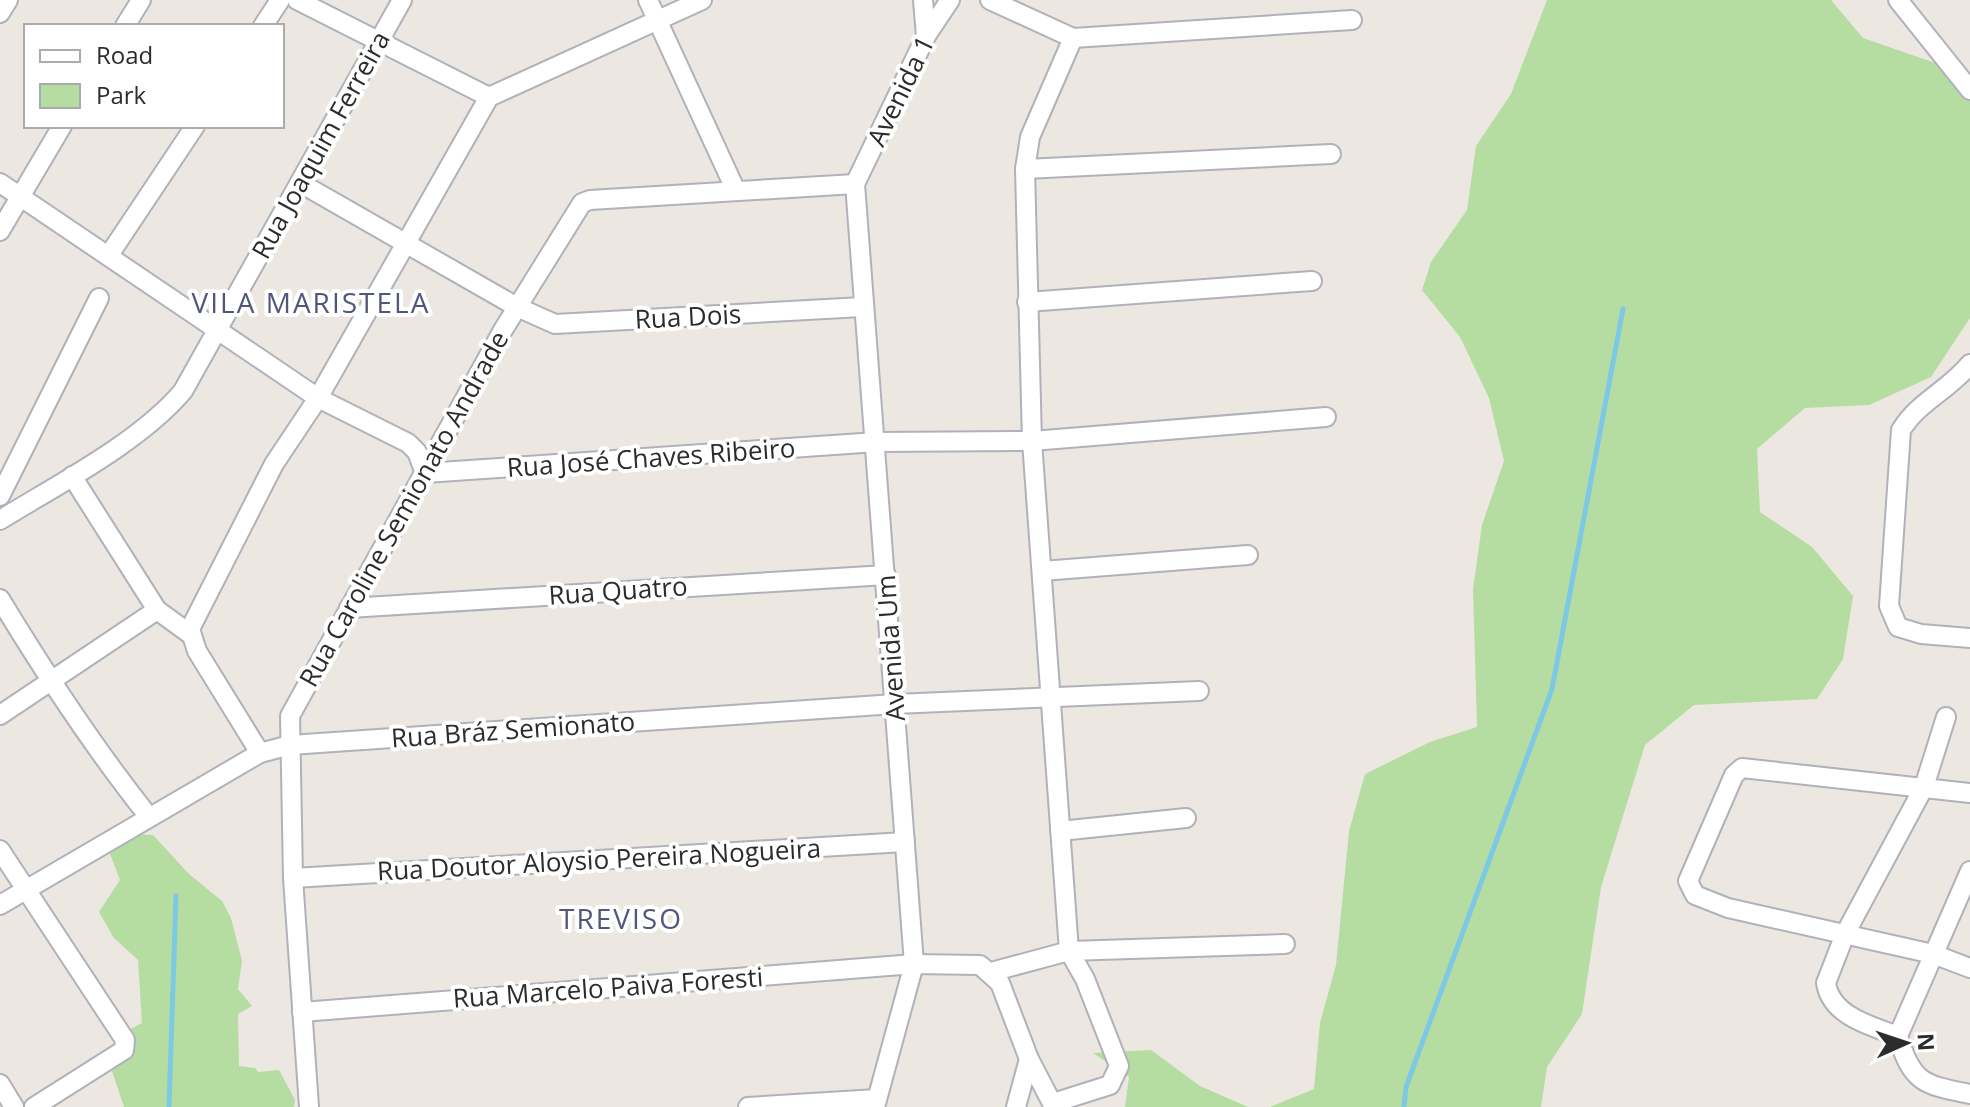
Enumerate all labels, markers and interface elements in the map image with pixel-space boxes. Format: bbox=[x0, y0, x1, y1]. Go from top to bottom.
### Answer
legend bbox=[24, 24, 284, 128]
street label: Rua Joaquim Ferreira bbox=[243, 24, 398, 265]
street label: Avenida 1 bbox=[858, 29, 942, 152]
text: Road bbox=[96, 38, 153, 71]
text: Park bbox=[96, 78, 147, 111]
district label: VILA MARISTELA bbox=[192, 283, 430, 321]
street label: Rua Dois bbox=[634, 295, 742, 337]
street label: Rua Caroline Semionato Andrade bbox=[290, 324, 516, 693]
street label: Rua José Chaves Ribeiro bbox=[506, 429, 796, 485]
street label: Rua Quatro bbox=[547, 567, 689, 613]
street label: Avenida Um bbox=[867, 574, 913, 722]
street label: Rua Bráz Semionato bbox=[390, 703, 636, 755]
street label: Rua Doutor Aloysio Pereira Nogueira bbox=[376, 829, 822, 889]
district label: TREVISO bbox=[559, 899, 683, 937]
street label: Rua Marcelo Paiva Foresti bbox=[452, 958, 764, 1016]
north arrow bbox=[1866, 1003, 1946, 1083]
text: N bbox=[1912, 1032, 1942, 1052]

